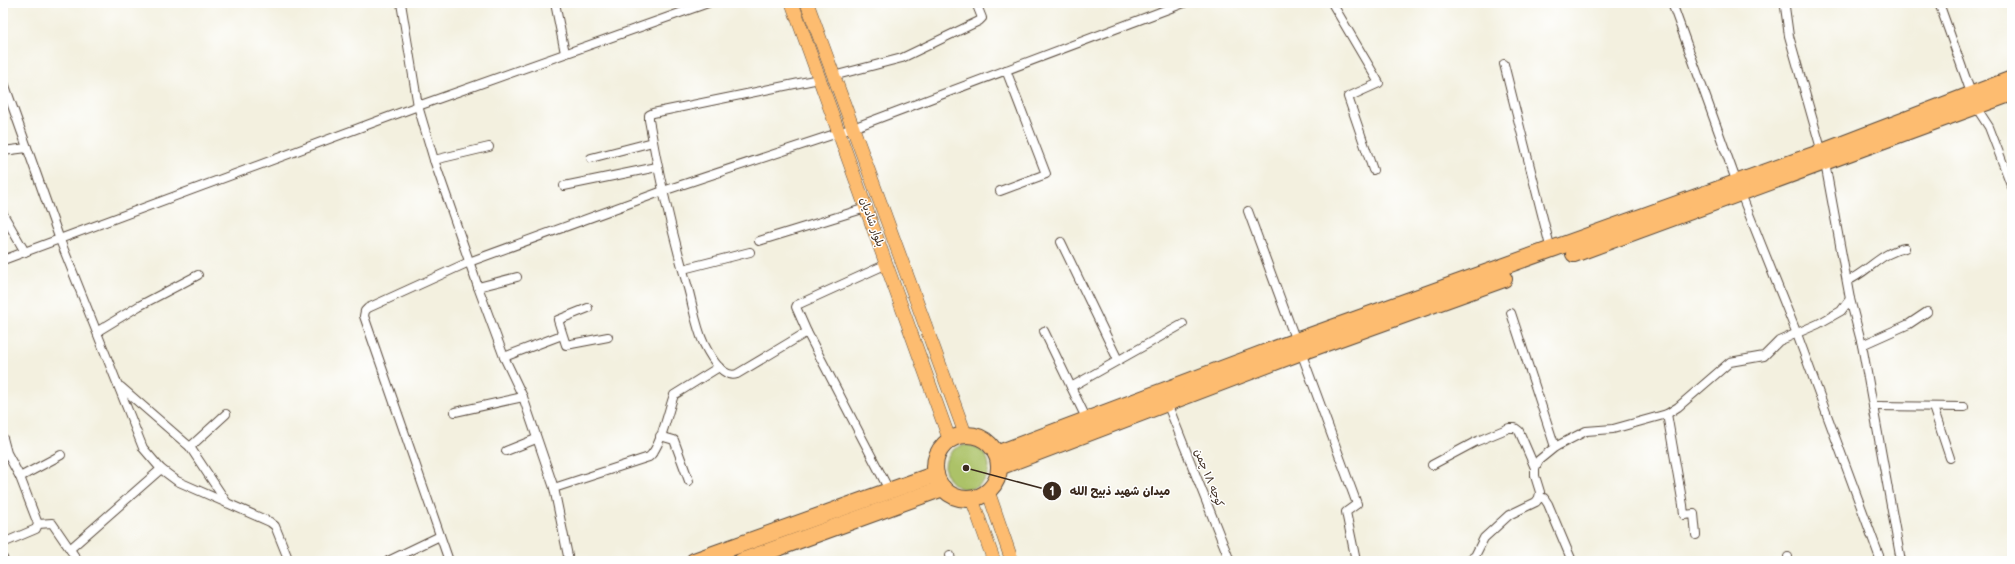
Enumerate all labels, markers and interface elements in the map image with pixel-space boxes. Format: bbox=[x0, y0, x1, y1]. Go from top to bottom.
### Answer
street label: بلوار شادیان bbox=[856, 195, 887, 249]
street label: كوچه ١٨ چمن bbox=[1190, 447, 1227, 510]
callout: میدان شهید ذبیح الله bbox=[1042, 479, 1178, 503]
text: 1 bbox=[1049, 484, 1055, 499]
text: میدان شهید ذبیح الله bbox=[1070, 484, 1170, 499]

